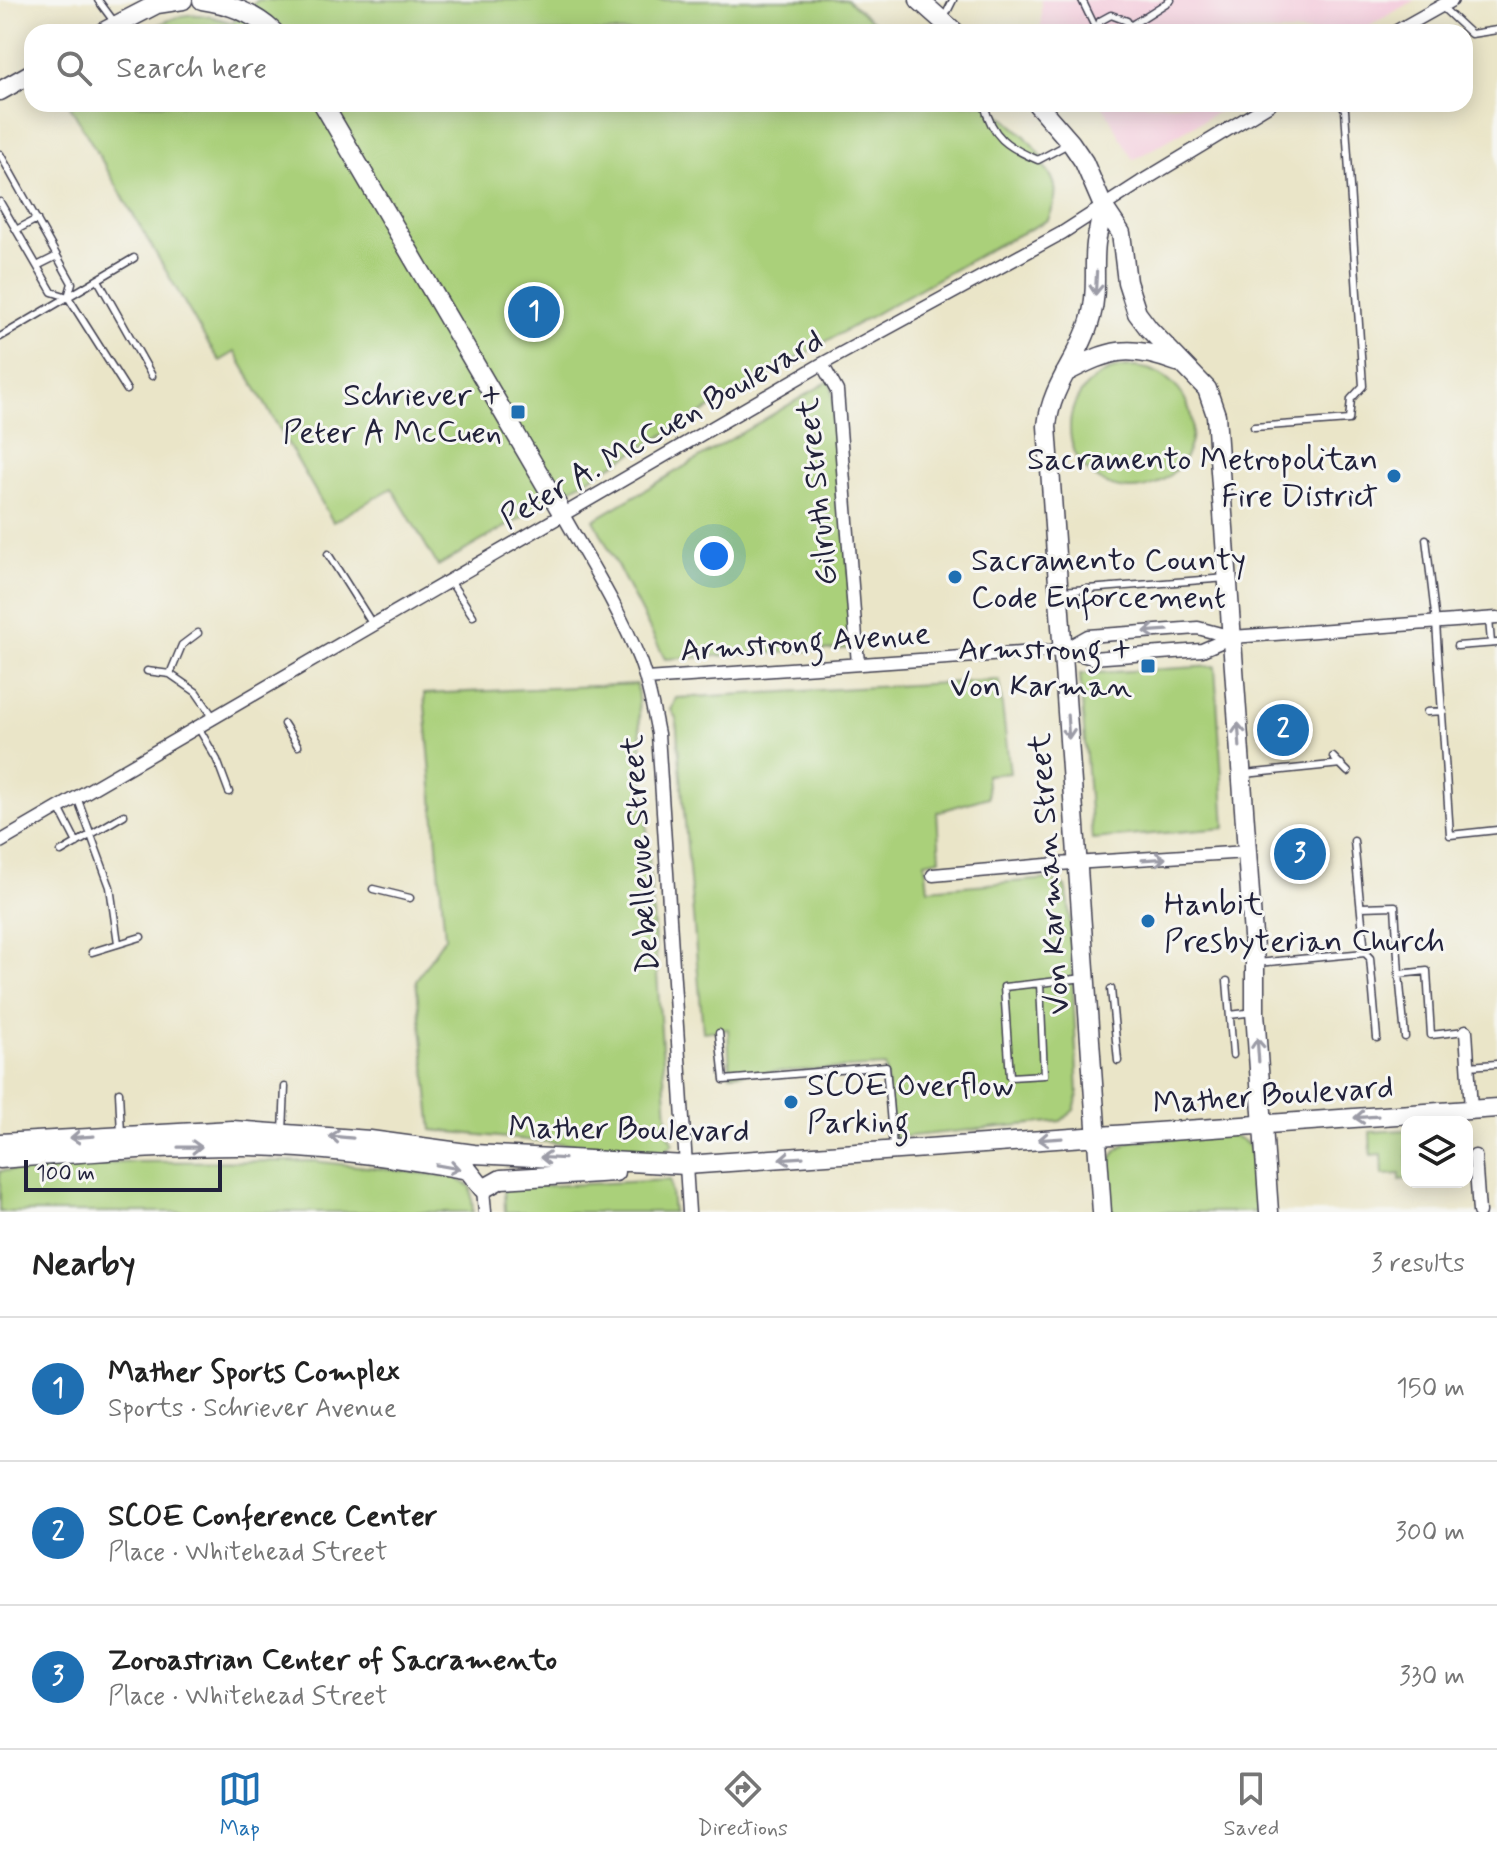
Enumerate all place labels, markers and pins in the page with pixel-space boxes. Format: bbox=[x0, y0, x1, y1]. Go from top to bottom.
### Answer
pin: 1 bbox=[508, 282, 560, 342]
place label: Schriever + Peter A McCuen bbox=[283, 375, 502, 454]
marker: Schriever + Peter A McCuen bbox=[509, 403, 527, 421]
place label: Sacramento Metropolitan Fire District bbox=[1027, 439, 1378, 518]
marker: Sacramento Metropolitan Fire District bbox=[1385, 467, 1403, 485]
place label: Sacramento County Code Enforcement bbox=[971, 540, 1246, 621]
marker: Sacramento County Code Enforcement bbox=[946, 568, 964, 586]
place label: Armstrong + Von Karman bbox=[950, 629, 1132, 708]
marker: Armstrong + Von Karman bbox=[1139, 657, 1157, 675]
pin: 2 bbox=[1257, 700, 1309, 760]
pin: 3 bbox=[1274, 824, 1326, 884]
place label: Hanbit Presbyterian Church bbox=[1164, 884, 1445, 963]
marker: Hanbit Presbyterian Church bbox=[1139, 912, 1157, 930]
place label: SCOE Overflow Parking bbox=[807, 1065, 1014, 1147]
marker: SCOE Overflow Parking bbox=[782, 1093, 800, 1111]

